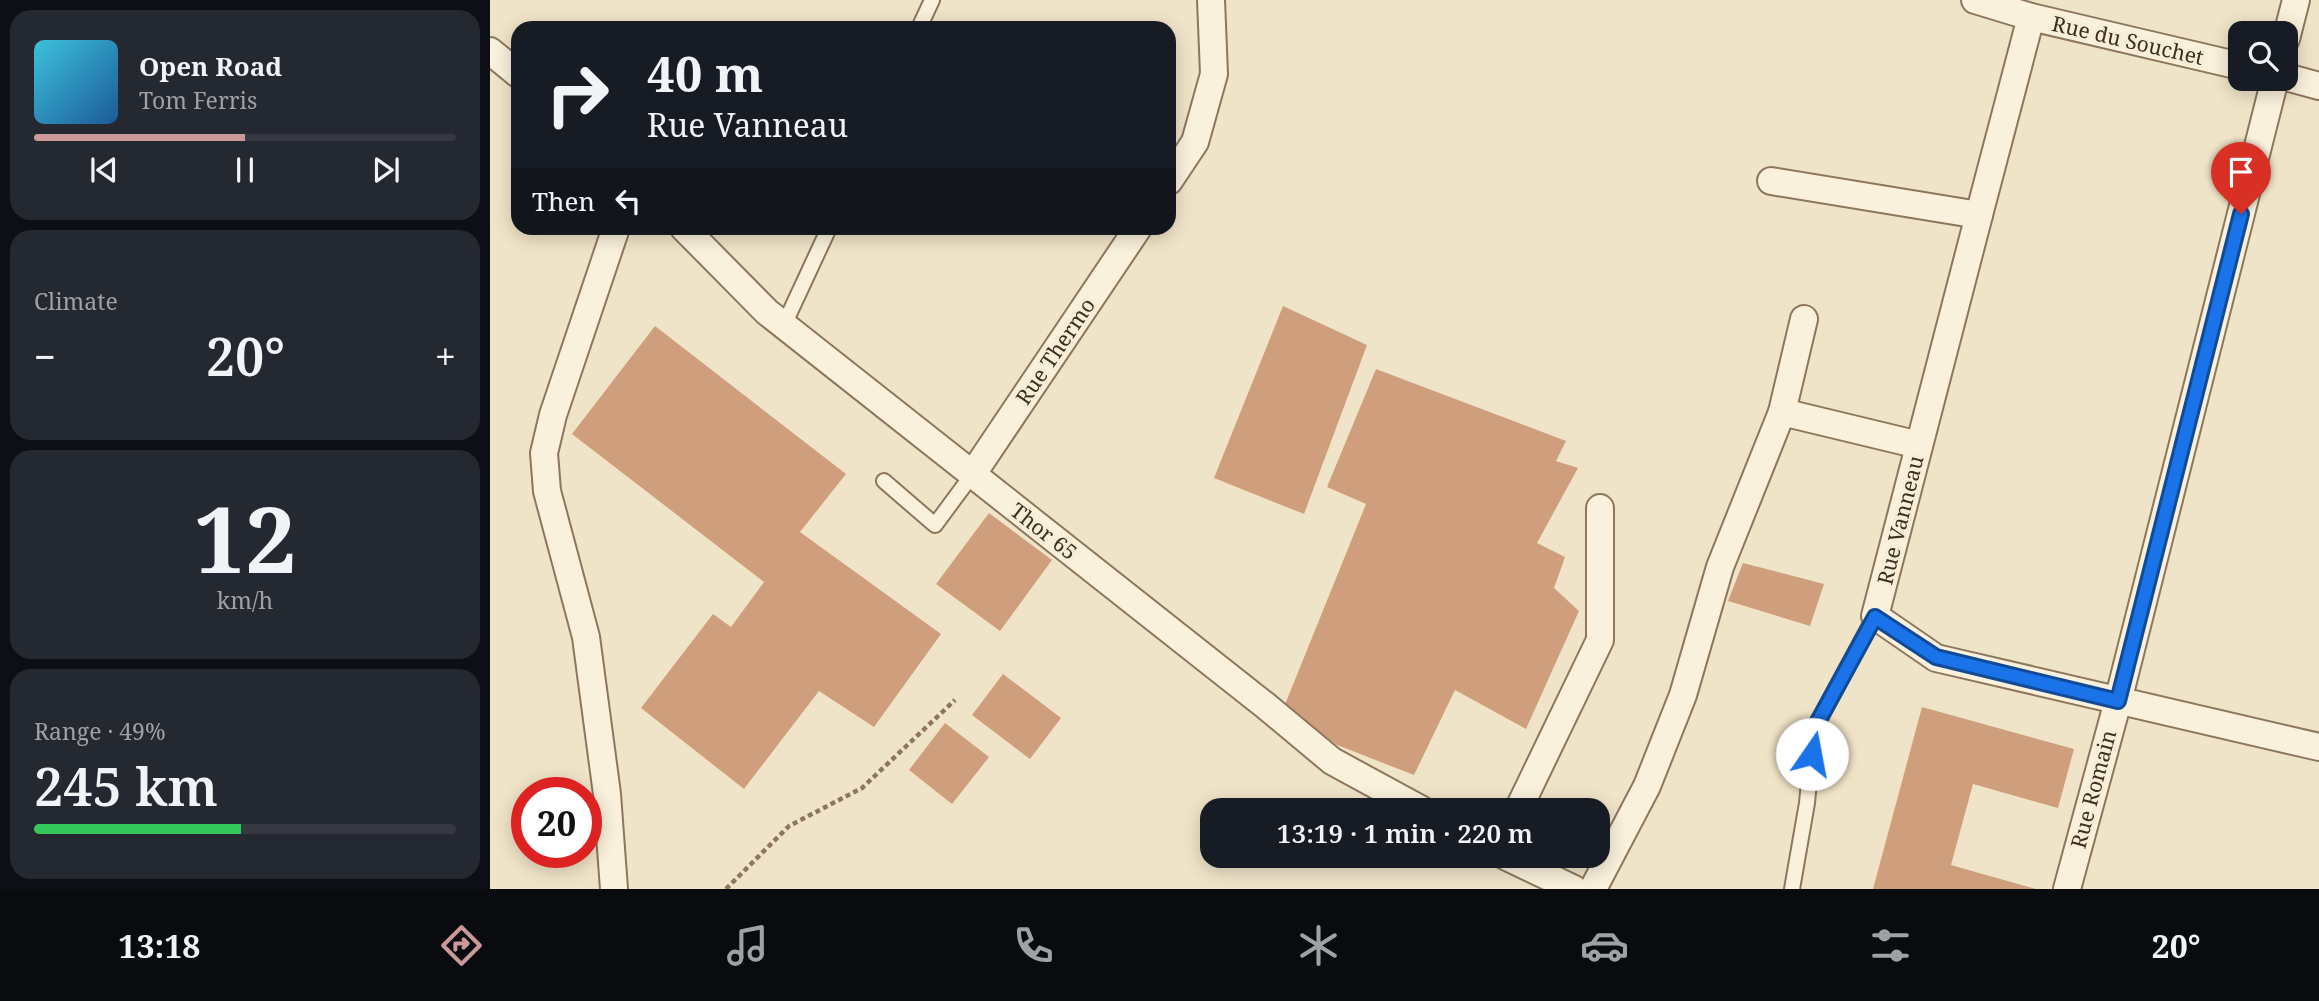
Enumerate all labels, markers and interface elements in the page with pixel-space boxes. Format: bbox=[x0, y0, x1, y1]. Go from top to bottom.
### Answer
street label: Rue du Souchet bbox=[2049, 9, 2207, 71]
map controls bbox=[2228, 21, 2298, 91]
button: search bbox=[2228, 21, 2298, 91]
text: 40 m bbox=[647, 40, 763, 106]
text: Open Road bbox=[139, 48, 282, 84]
icon: right bbox=[532, 49, 623, 140]
text: Tom Ferris bbox=[139, 84, 257, 116]
text: Rue Vanneau bbox=[647, 103, 848, 146]
pin bbox=[2211, 142, 2271, 214]
icon: previous bbox=[85, 151, 123, 189]
icon: pause bbox=[226, 151, 264, 189]
icon: next bbox=[367, 151, 405, 189]
icon: arrive bbox=[2222, 153, 2260, 191]
icon: left bbox=[609, 182, 647, 220]
text: Then bbox=[532, 183, 595, 219]
text: Climate bbox=[34, 285, 118, 317]
street label: Rue Thermo bbox=[1009, 292, 1101, 410]
text: 20° bbox=[206, 320, 285, 391]
text: − bbox=[34, 330, 56, 382]
text: + bbox=[435, 330, 456, 382]
street label: Rue Vanneau bbox=[1870, 453, 1930, 587]
text: 12 bbox=[194, 476, 296, 600]
street label: Thor 65 bbox=[1005, 496, 1083, 566]
text: km/h bbox=[217, 584, 273, 616]
text: Range · 49% bbox=[34, 715, 166, 747]
position arrow bbox=[1775, 717, 1849, 791]
street label: Rue Romain bbox=[2064, 727, 2122, 851]
text: 245 km bbox=[34, 750, 218, 821]
speed limit sign: 20 bbox=[511, 777, 602, 868]
text: 13:19 · 1 min · 220 m bbox=[1277, 815, 1533, 851]
icon: directions bbox=[437, 921, 486, 970]
icon: music bbox=[723, 921, 772, 970]
icon: phone bbox=[1009, 921, 1058, 970]
icon: climate bbox=[1294, 921, 1343, 970]
icon: car bbox=[1580, 921, 1629, 970]
icon: filters bbox=[1866, 921, 1915, 970]
text: 13:18 bbox=[118, 924, 200, 967]
text: 20° bbox=[2152, 924, 2201, 967]

